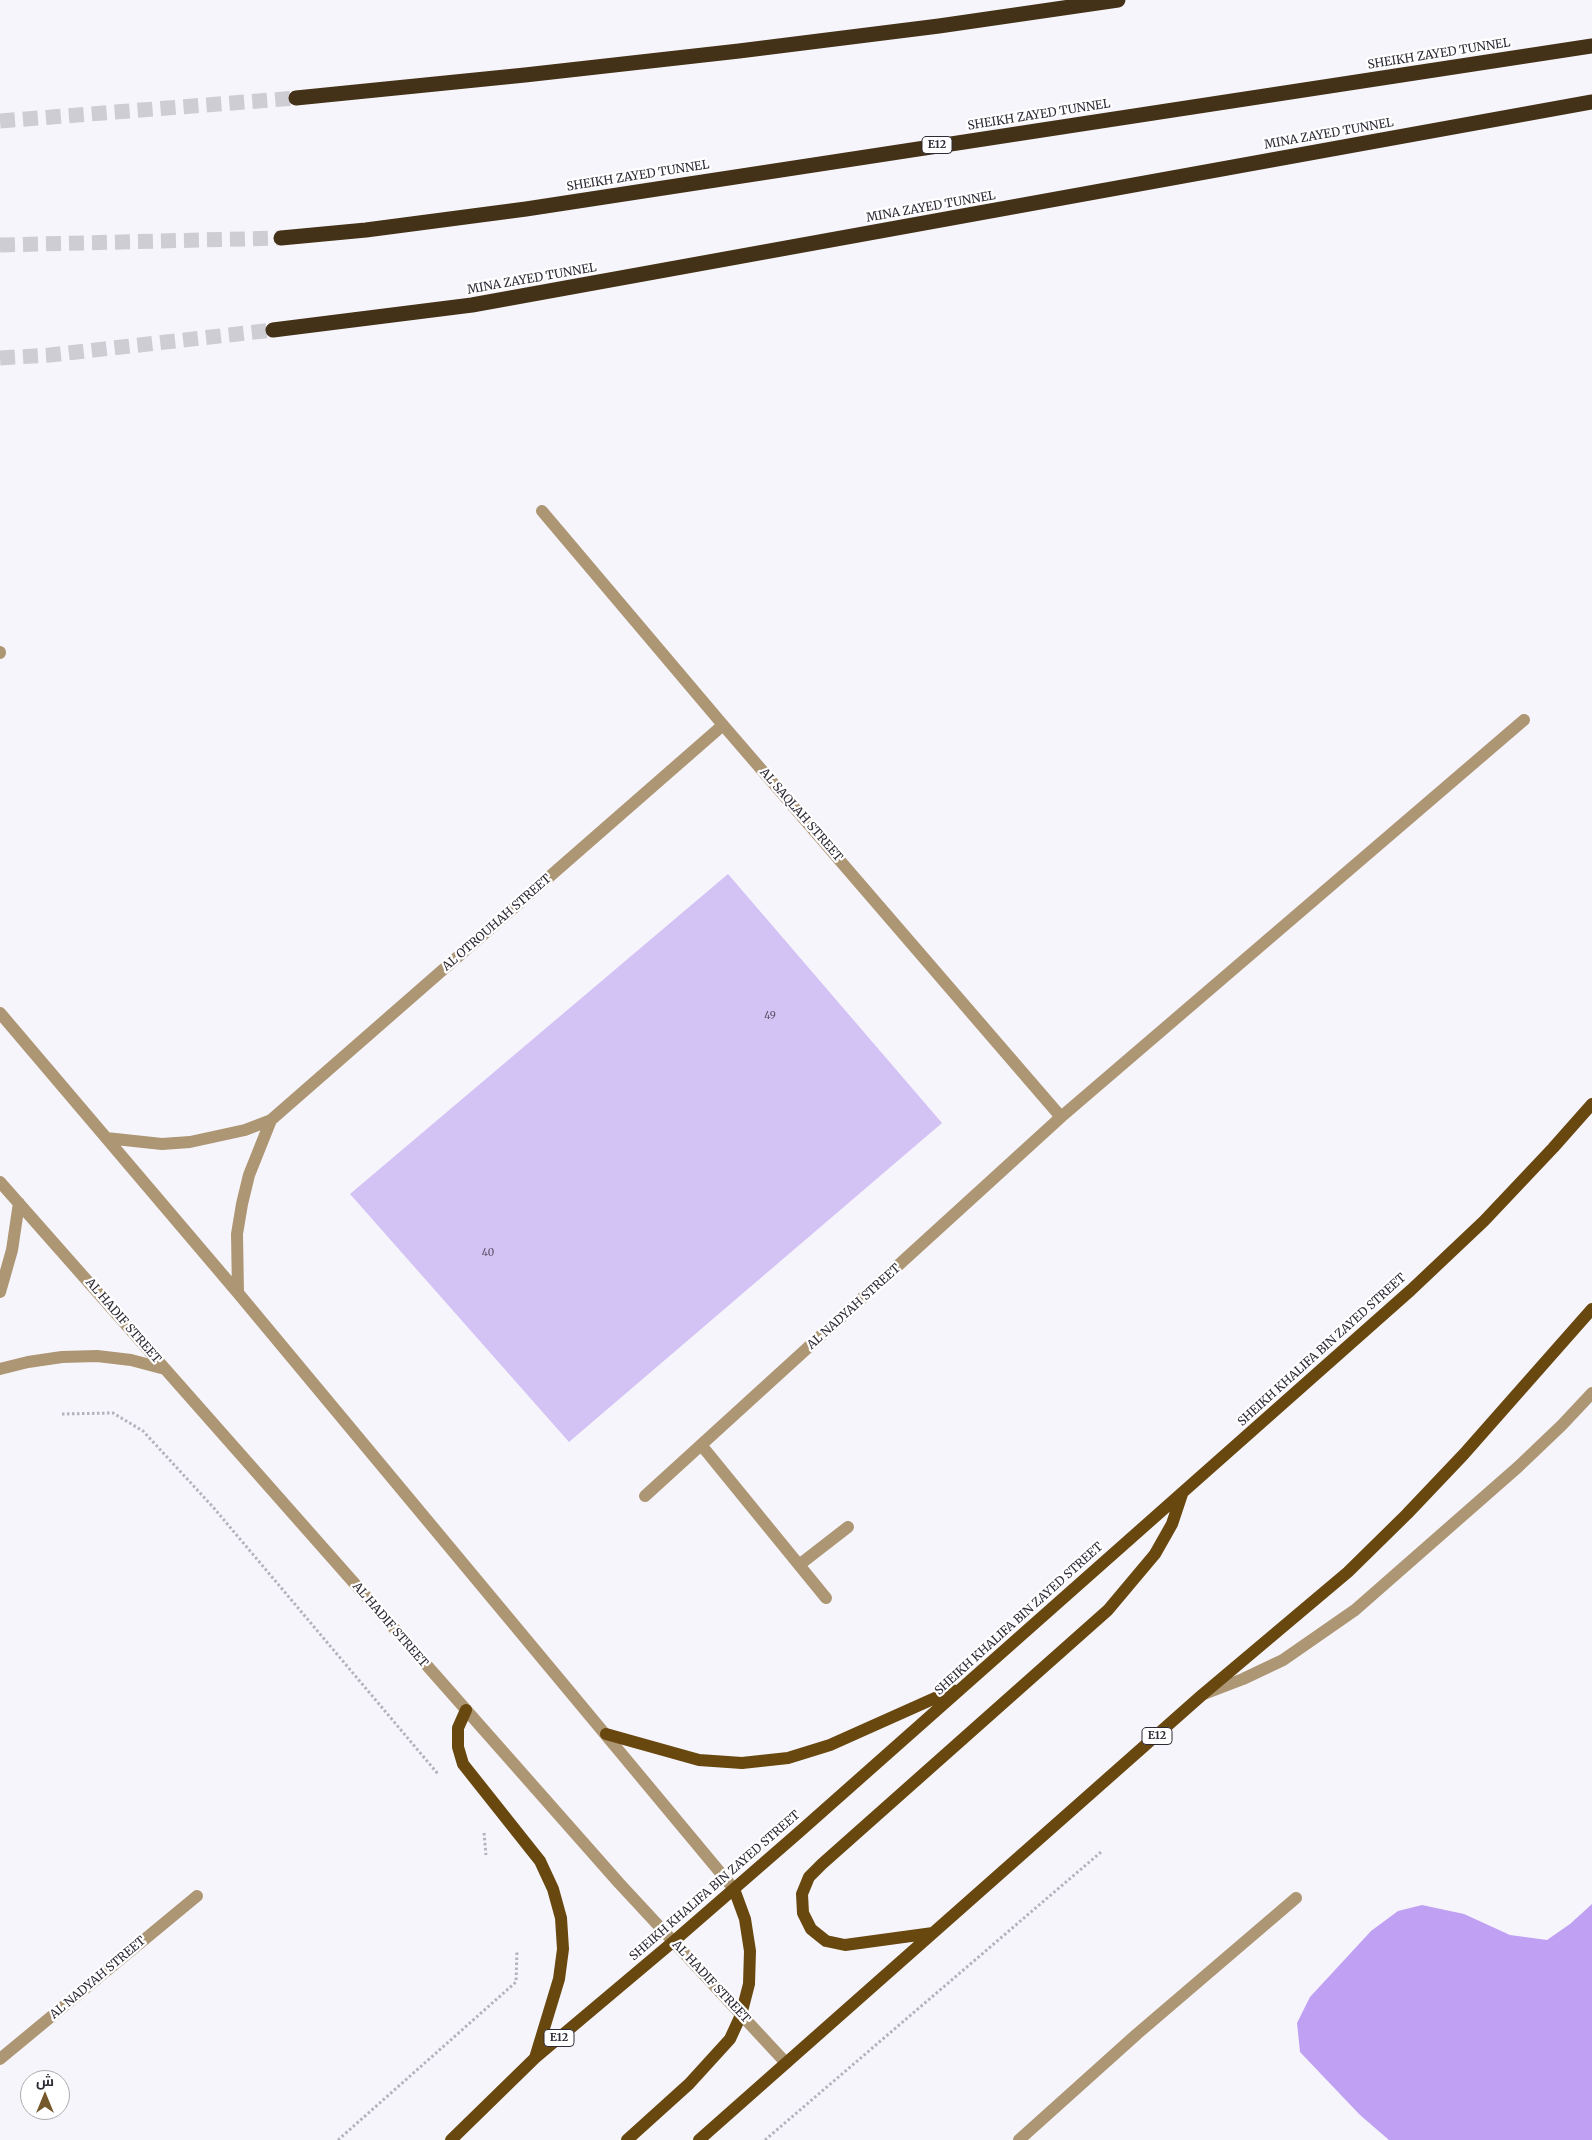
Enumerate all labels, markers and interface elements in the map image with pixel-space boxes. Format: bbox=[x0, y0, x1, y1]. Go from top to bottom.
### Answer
street label: SHEIKH ZAYED TUNNEL bbox=[1367, 36, 1511, 72]
street label: SHEIKH ZAYED TUNNEL bbox=[967, 97, 1111, 133]
street label: MINA ZAYED TUNNEL bbox=[1263, 116, 1395, 152]
road number: E12 bbox=[922, 136, 952, 154]
street label: SHEIKH ZAYED TUNNEL bbox=[566, 158, 710, 194]
street label: MINA ZAYED TUNNEL bbox=[865, 189, 997, 225]
street label: MINA ZAYED TUNNEL bbox=[466, 261, 598, 297]
street label: AL SAQLAH STREET bbox=[757, 766, 845, 864]
street label: AL OTROUHAH STREET bbox=[440, 872, 554, 974]
house number: 49 bbox=[764, 1010, 776, 1022]
house number: 40 bbox=[482, 1247, 494, 1259]
street label: AL NADYAH STREET bbox=[804, 1261, 904, 1353]
street label: SHEIKH KHALIFA BIN ZAYED STREET bbox=[1235, 1271, 1409, 1429]
street label: AL HADIF STREET bbox=[82, 1276, 164, 1366]
street label: SHEIKH KHALIFA BIN ZAYED STREET bbox=[932, 1540, 1106, 1698]
street label: AL HADIF STREET bbox=[349, 1580, 431, 1670]
road number: E12 bbox=[1142, 1728, 1172, 1744]
street label: SHEIKH KHALIFA BIN ZAYED STREET bbox=[627, 1808, 803, 1964]
street label: AL NADYAH STREET bbox=[47, 1934, 149, 2022]
street label: AL HADIF STREET bbox=[669, 1938, 753, 2026]
road number: E12 bbox=[544, 2030, 574, 2046]
north arrow bbox=[20, 2070, 70, 2120]
text: ش bbox=[36, 2072, 54, 2090]

